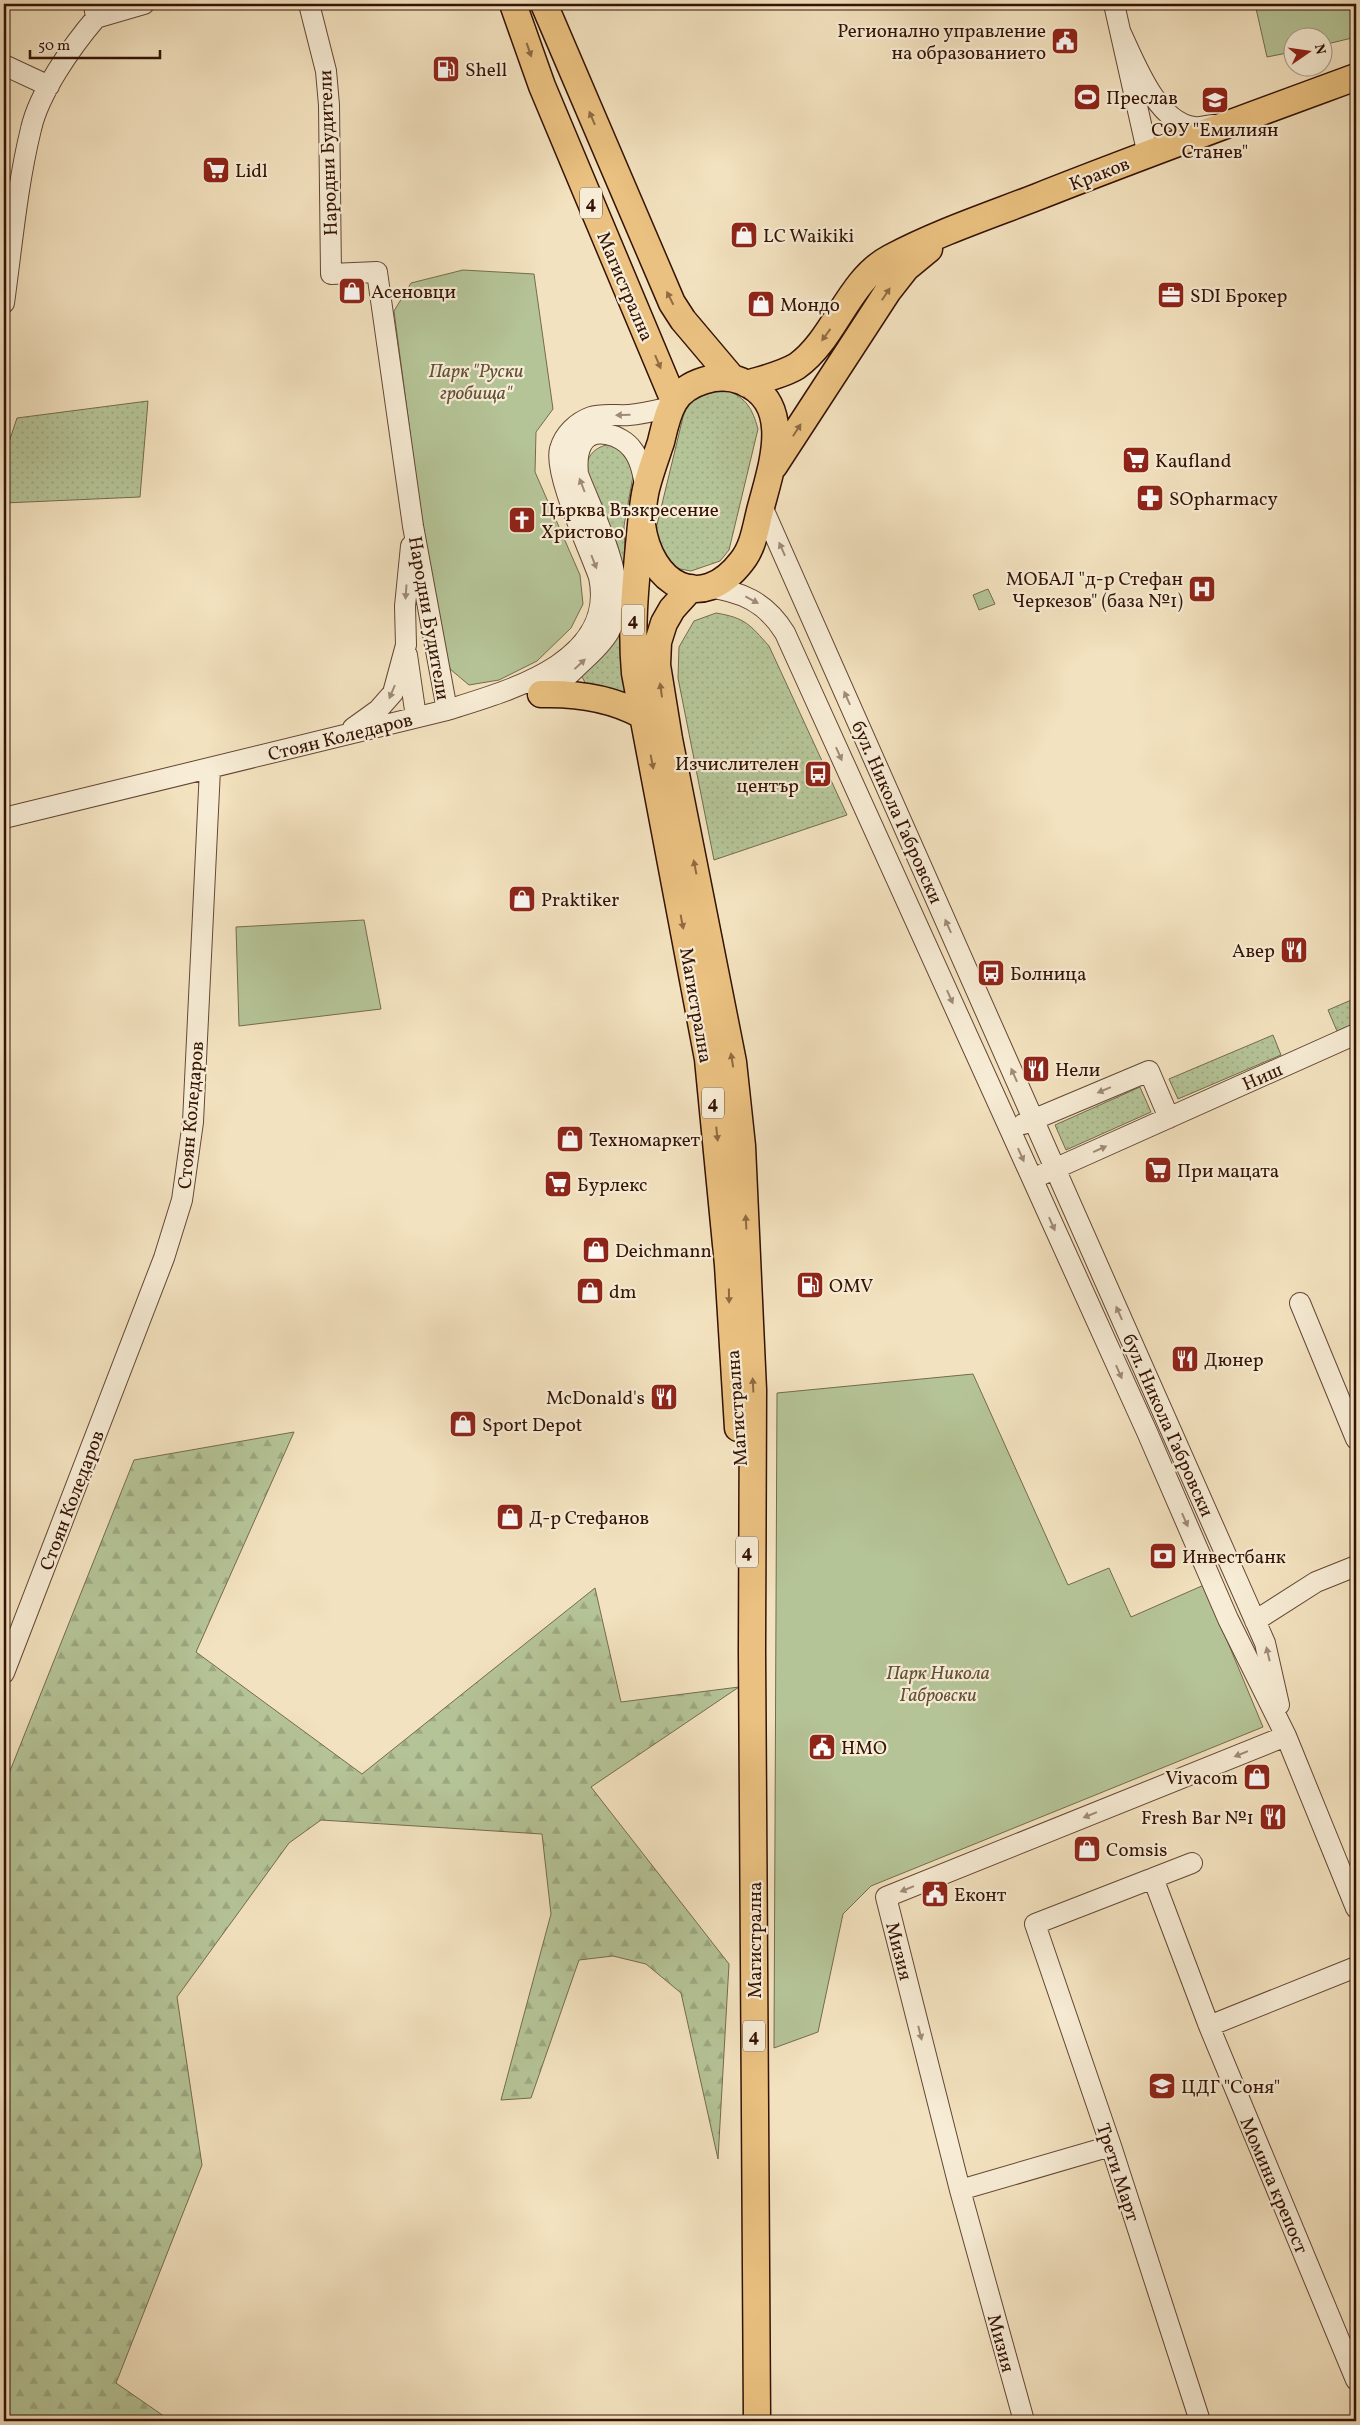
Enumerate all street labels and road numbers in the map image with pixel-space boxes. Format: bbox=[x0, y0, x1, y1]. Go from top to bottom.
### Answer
street label: Народни Будители bbox=[313, 70, 345, 236]
street label: Краков bbox=[1066, 151, 1134, 198]
road number: 4 bbox=[580, 188, 602, 218]
street label: Магистрална bbox=[589, 228, 659, 346]
street label: Народни Будители bbox=[401, 534, 455, 702]
road number: 4 bbox=[622, 604, 644, 636]
street label: Стоян Коледаров bbox=[265, 707, 416, 769]
street label: бул. Никола Габровски bbox=[844, 717, 948, 908]
street label: Магистрална bbox=[672, 946, 718, 1065]
street label: Стоян Коледаров bbox=[173, 1040, 211, 1190]
street label: Ниш bbox=[1238, 1057, 1287, 1098]
road number: 4 bbox=[702, 1088, 724, 1118]
street label: бул. Никола Габровски bbox=[1115, 1330, 1219, 1521]
street label: Магистрална bbox=[721, 1349, 755, 1467]
street label: Стоян Коледаров bbox=[34, 1427, 112, 1575]
road number: 4 bbox=[736, 1536, 758, 1568]
street label: Магистрална bbox=[743, 1882, 769, 1998]
street label: Мизия bbox=[878, 1920, 918, 1983]
road number: 4 bbox=[743, 2020, 765, 2052]
street label: Момина крепост bbox=[1233, 2114, 1314, 2258]
street label: Трети Март bbox=[1089, 2120, 1145, 2225]
street label: Мизия bbox=[980, 2312, 1020, 2375]

